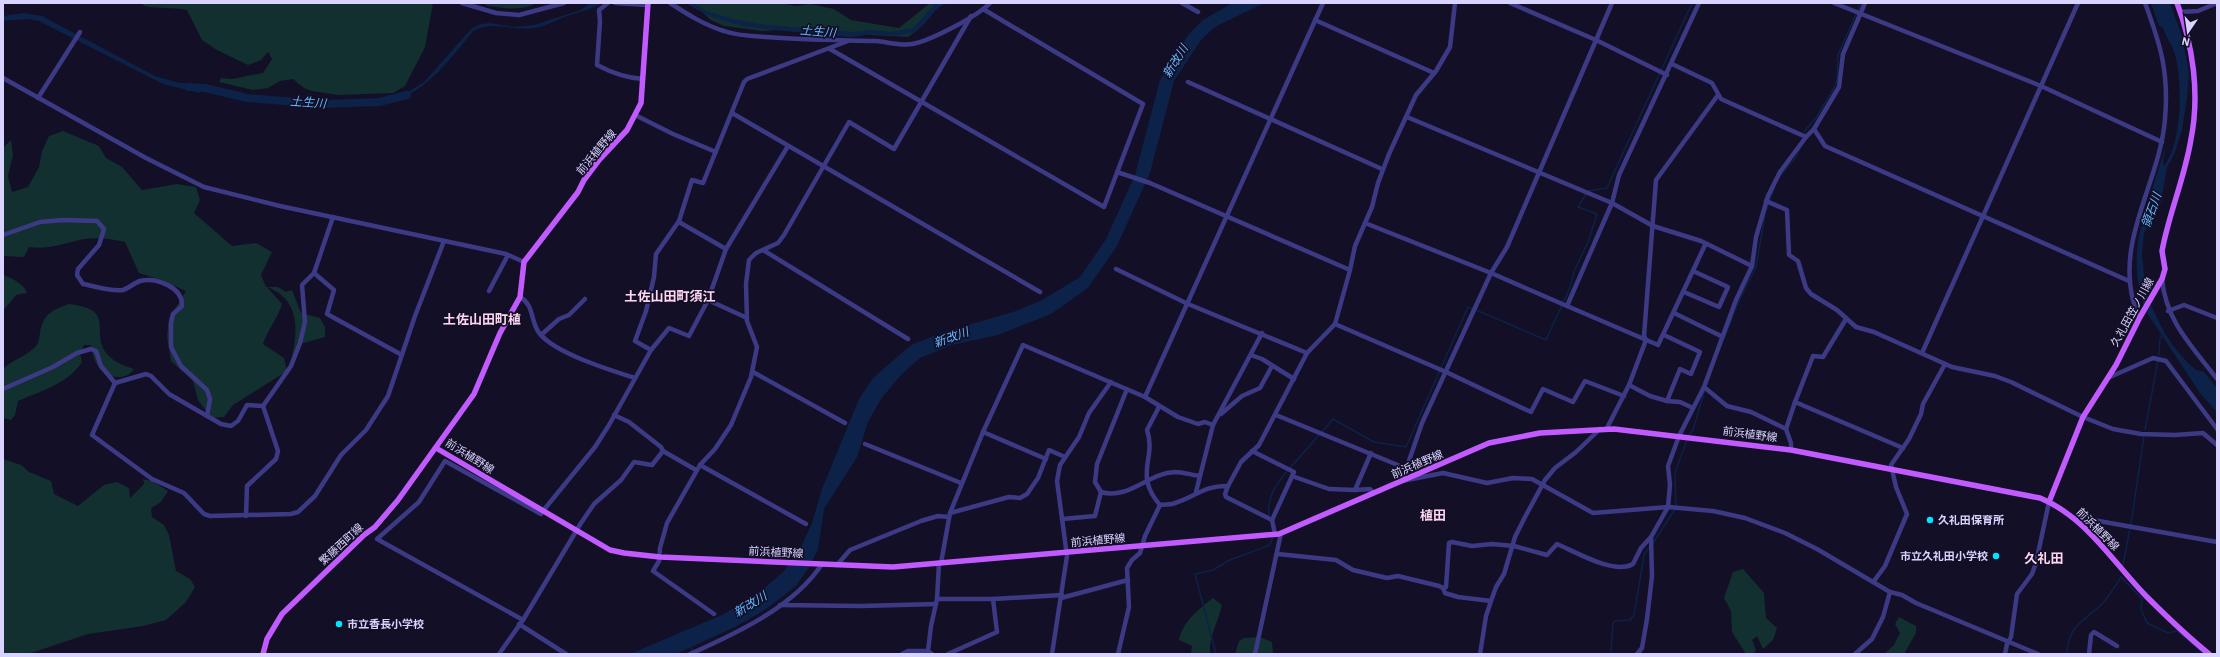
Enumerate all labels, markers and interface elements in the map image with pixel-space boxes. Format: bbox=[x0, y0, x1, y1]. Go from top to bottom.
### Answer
north arrow bbox=[2168, 12, 2208, 52]
water label: 土生川 bbox=[799, 22, 839, 40]
text: N bbox=[2180, 34, 2191, 49]
water label: 新改川 bbox=[1159, 40, 1192, 80]
water label: 土生川 bbox=[290, 93, 328, 111]
street label: 前浜植野線 bbox=[573, 126, 619, 178]
water label: 領石川 bbox=[2138, 189, 2165, 229]
street label: 久礼田笠ノ川線 bbox=[2107, 275, 2157, 349]
district label: 土佐山田町須江 bbox=[624, 288, 716, 305]
district label: 土佐山田町植 bbox=[443, 311, 521, 328]
water label: 新改川 bbox=[932, 323, 972, 350]
street label: 前浜植野線 bbox=[1722, 424, 1778, 444]
street label: 前浜植野線 bbox=[443, 435, 497, 477]
street label: 前浜植野線 bbox=[1389, 447, 1445, 481]
street label: 前浜植野線 bbox=[2074, 505, 2122, 553]
district label: 植田 bbox=[1420, 507, 1446, 524]
place label: 久礼田保育所 bbox=[1938, 513, 2004, 527]
marker: 久礼田保育所 bbox=[1925, 515, 1935, 525]
street label: 繁藤西町線 bbox=[316, 520, 366, 568]
street label: 前浜植野線 bbox=[1070, 531, 1126, 549]
street label: 前浜植野線 bbox=[748, 544, 804, 560]
place label: 市立久礼田小学校 bbox=[1900, 549, 1988, 563]
district label: 久礼田 bbox=[2024, 550, 2064, 567]
marker: 市立久礼田小学校 bbox=[1991, 551, 2001, 561]
water label: 新改川 bbox=[731, 587, 771, 620]
place label: 市立香長小学校 bbox=[347, 617, 424, 631]
marker: 市立香長小学校 bbox=[334, 619, 344, 629]

